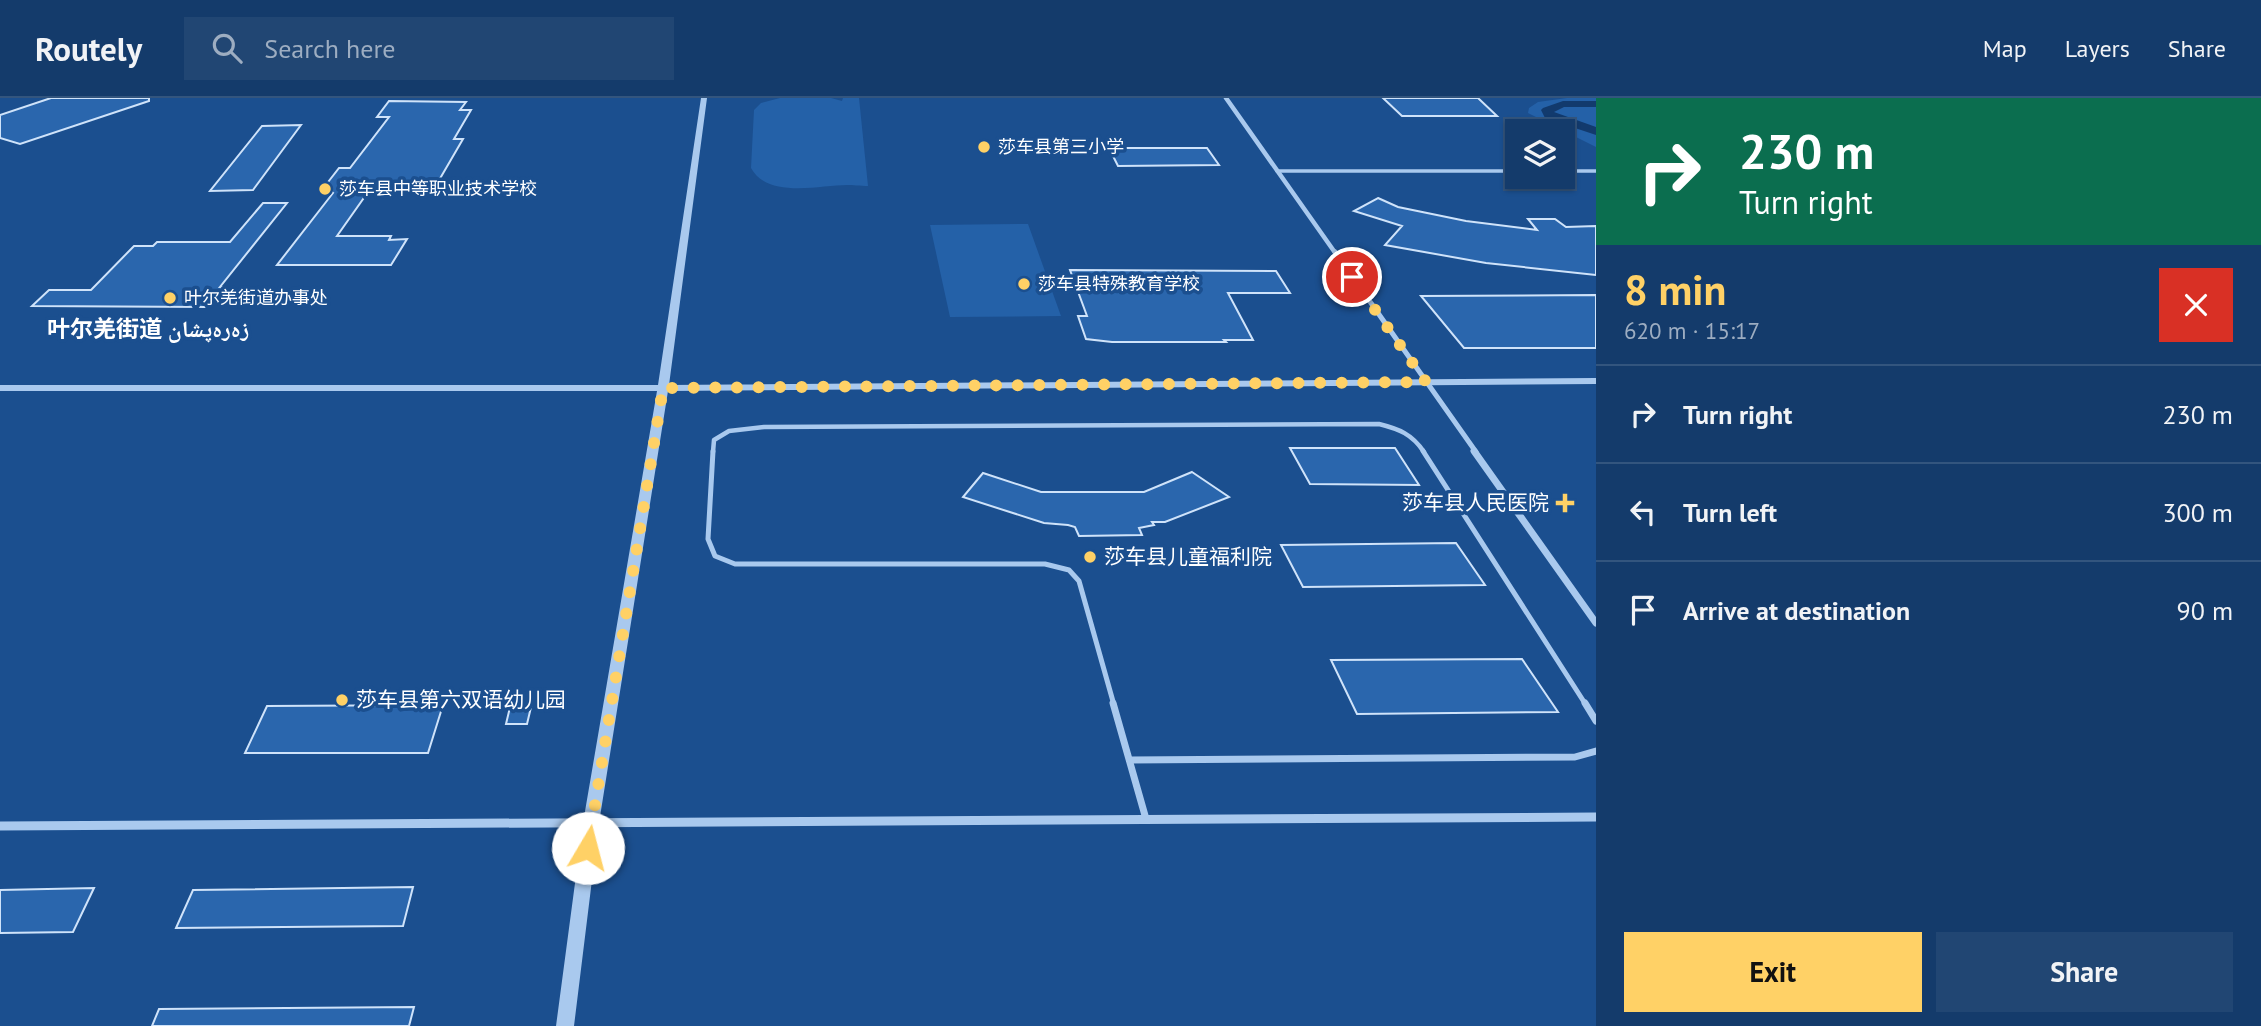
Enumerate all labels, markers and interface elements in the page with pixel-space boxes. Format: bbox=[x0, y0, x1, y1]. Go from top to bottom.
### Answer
search box bbox=[184, 17, 674, 80]
text: Routely bbox=[35, 27, 142, 70]
icon: search bbox=[208, 29, 246, 67]
text: Search here bbox=[264, 32, 395, 65]
text: Map bbox=[1983, 33, 2027, 64]
text: Layers bbox=[2065, 33, 2130, 64]
text: Share bbox=[2168, 33, 2226, 64]
map controls bbox=[1505, 119, 1575, 189]
button: layers bbox=[1505, 119, 1575, 189]
text: 230 m bbox=[1739, 119, 1874, 183]
icon: right bbox=[1624, 126, 1715, 217]
place label: 莎车县第三小学 bbox=[998, 135, 1124, 158]
marker: 莎车县第三小学 bbox=[976, 139, 992, 155]
place label: 莎车县中等职业技术学校 bbox=[339, 177, 537, 200]
marker: 莎车县中等职业技术学校 bbox=[317, 181, 333, 197]
text: Turn right bbox=[1739, 181, 1873, 223]
pin bbox=[1322, 247, 1382, 307]
icon: arrive bbox=[1333, 258, 1371, 296]
text: 8 min bbox=[1624, 262, 1726, 317]
button: close bbox=[2159, 268, 2233, 342]
place label: 莎车县特殊教育学校 bbox=[1038, 272, 1200, 295]
marker: 莎车县特殊教育学校 bbox=[1016, 276, 1032, 292]
place label: 叶尔羌街道办事处 bbox=[184, 286, 328, 309]
marker: 叶尔羌街道办事处 bbox=[162, 290, 178, 306]
district label: 叶尔羌街道 زەرەپشان bbox=[47, 314, 249, 343]
text: 620 m · 15:17 bbox=[1624, 316, 1760, 345]
icon: right bbox=[1624, 395, 1662, 433]
text: Turn right bbox=[1683, 398, 1792, 431]
text: 230 m bbox=[2162, 398, 2233, 431]
place label: 莎车县人民医院 bbox=[1402, 489, 1549, 516]
marker: 莎车县人民医院 bbox=[1555, 493, 1575, 513]
icon: left bbox=[1624, 493, 1662, 531]
text: Turn left bbox=[1683, 496, 1777, 529]
text: 300 m bbox=[2162, 496, 2233, 529]
place label: 莎车县儿童福利院 bbox=[1104, 543, 1272, 570]
marker: 莎车县儿童福利院 bbox=[1082, 549, 1098, 565]
icon: arrive bbox=[1624, 591, 1662, 629]
text: Arrive at destination bbox=[1683, 594, 1910, 627]
text: 90 m bbox=[2177, 594, 2233, 627]
place label: 莎车县第六双语幼儿园 bbox=[356, 686, 566, 713]
marker: 莎车县第六双语幼儿园 bbox=[334, 692, 350, 708]
position arrow bbox=[551, 811, 625, 885]
button: Exit bbox=[1624, 932, 1922, 1012]
button: Share bbox=[1936, 932, 2233, 1012]

